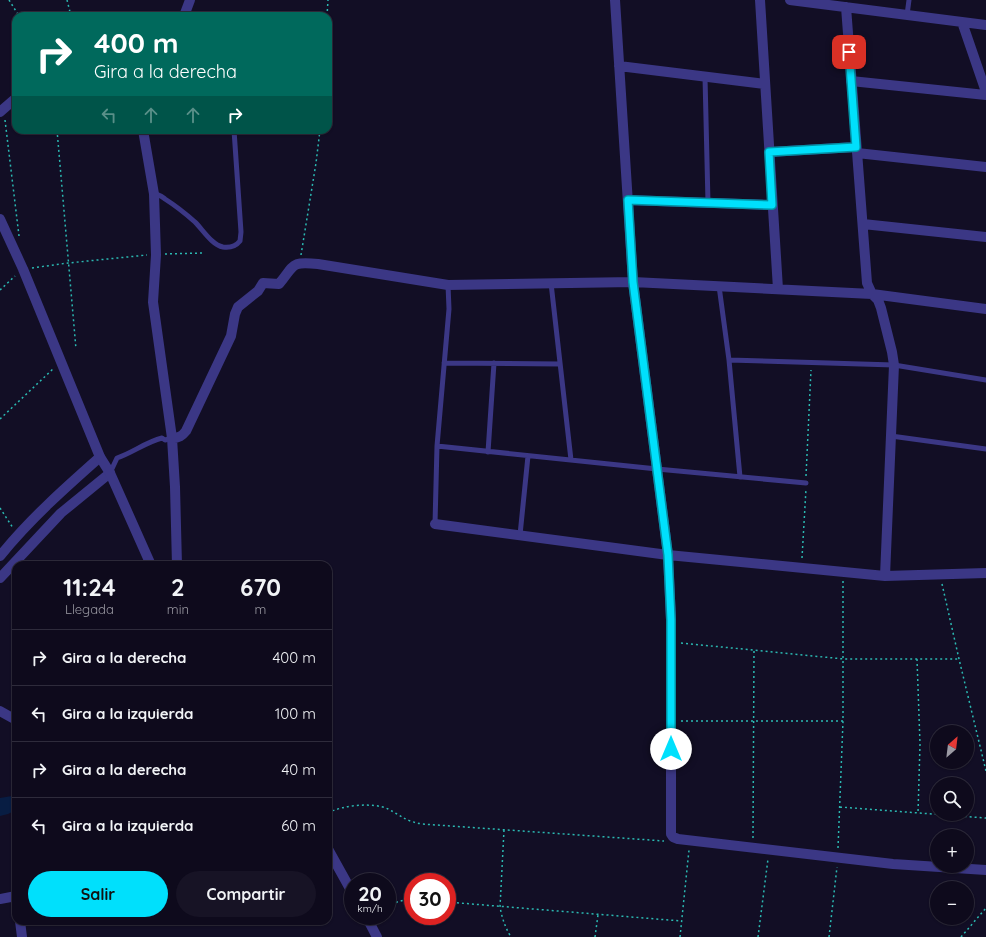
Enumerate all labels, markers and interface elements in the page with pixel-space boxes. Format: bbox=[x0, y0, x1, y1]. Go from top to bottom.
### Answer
text: 400 m bbox=[94, 25, 179, 60]
icon: right bbox=[28, 28, 80, 80]
pin bbox=[832, 35, 866, 69]
icon: arrive bbox=[838, 41, 860, 63]
text: Gira a la derecha bbox=[94, 60, 237, 83]
icon: left bbox=[98, 104, 120, 126]
icon: ahead bbox=[140, 104, 162, 126]
icon: ahead bbox=[182, 104, 204, 126]
icon: right bbox=[224, 104, 246, 126]
text: 11:24 bbox=[63, 572, 116, 602]
text: 2 bbox=[171, 572, 185, 602]
text: 670 bbox=[240, 572, 281, 602]
text: Llegada bbox=[65, 601, 114, 617]
text: min bbox=[167, 601, 189, 617]
text: m bbox=[255, 601, 266, 617]
icon: right bbox=[28, 647, 50, 669]
text: Gira a la derecha bbox=[62, 648, 187, 667]
text: 400 m bbox=[272, 648, 316, 667]
icon: left bbox=[28, 703, 50, 725]
text: Gira a la izquierda bbox=[62, 704, 194, 723]
text: 100 m bbox=[275, 704, 316, 723]
north arrow bbox=[930, 725, 974, 769]
map controls bbox=[930, 725, 974, 925]
position arrow bbox=[650, 728, 692, 770]
icon: right bbox=[28, 759, 50, 781]
text: Gira a la derecha bbox=[62, 760, 187, 779]
text: 40 m bbox=[281, 760, 316, 779]
button: search bbox=[930, 777, 974, 821]
icon: left bbox=[28, 815, 50, 837]
text: Gira a la izquierda bbox=[62, 816, 194, 835]
text: 60 m bbox=[281, 816, 316, 835]
button: + bbox=[930, 829, 974, 873]
button: Salir bbox=[28, 871, 168, 917]
button: Compartir bbox=[176, 871, 316, 917]
speed limit sign: 30 bbox=[404, 873, 456, 925]
text: 20 bbox=[358, 881, 382, 906]
button: − bbox=[930, 881, 974, 925]
text: km/h bbox=[357, 902, 383, 915]

